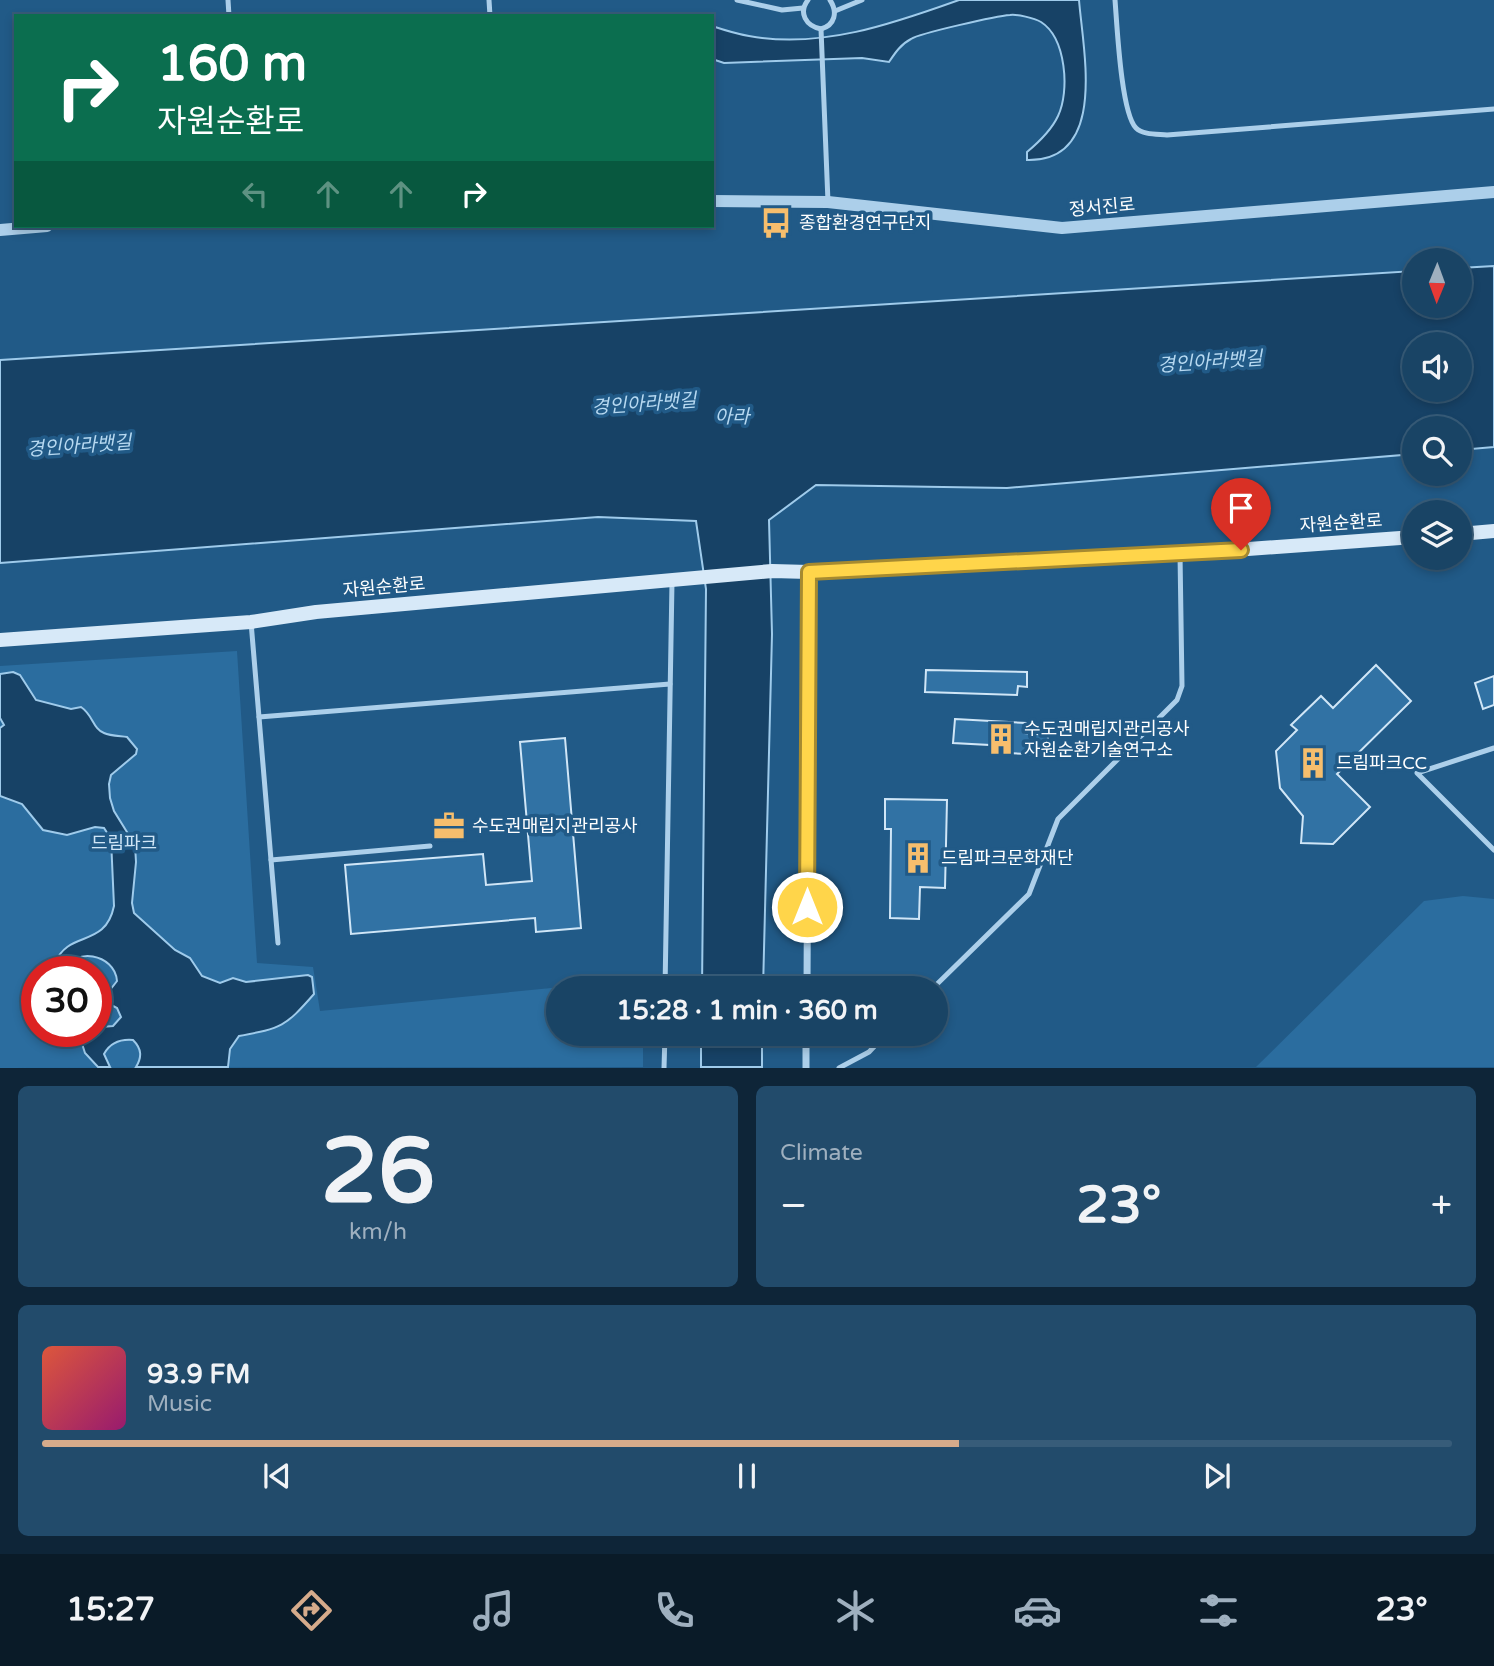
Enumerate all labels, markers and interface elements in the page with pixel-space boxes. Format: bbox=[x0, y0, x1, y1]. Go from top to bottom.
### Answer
text: 160 m bbox=[157, 35, 307, 94]
icon: right bbox=[42, 42, 133, 133]
text: 자원순환로 bbox=[157, 103, 304, 141]
icon: left bbox=[236, 175, 274, 213]
icon: ahead bbox=[309, 175, 347, 213]
icon: ahead bbox=[382, 175, 420, 213]
icon: right bbox=[455, 175, 493, 213]
street label: 정서진로 bbox=[1068, 193, 1136, 221]
bus stop icon: 종합환경연구단지 bbox=[759, 206, 793, 240]
place label: 종합환경연구단지 bbox=[799, 212, 931, 234]
north arrow bbox=[1402, 248, 1472, 318]
map controls bbox=[1402, 248, 1472, 570]
button: sound bbox=[1402, 332, 1472, 402]
water label: 경인아라뱃길 bbox=[1157, 347, 1265, 377]
water label: 경인아라뱃길 bbox=[591, 389, 699, 419]
water label: 아라 bbox=[715, 406, 752, 428]
button: search bbox=[1402, 416, 1472, 486]
water label: 경인아라뱃길 bbox=[26, 431, 134, 461]
pin bbox=[1211, 478, 1271, 550]
icon: arrive bbox=[1222, 489, 1260, 527]
button: layers bbox=[1402, 500, 1472, 570]
street label: 자원순환로 bbox=[1299, 509, 1383, 537]
street label: 자원순환로 bbox=[342, 572, 426, 602]
place label: 수도권매립지관리공사 자원순환기술연구소 bbox=[1024, 718, 1190, 761]
building icon: 수도권매립지관리공사 자원순환기술연구소 bbox=[984, 722, 1018, 756]
building icon: 드림파크CC bbox=[1296, 746, 1330, 780]
place label: 드림파크CC bbox=[1336, 752, 1427, 774]
office icon: 수도권매립지관리공사 bbox=[432, 809, 466, 843]
place label: 수도권매립지관리공사 bbox=[472, 815, 638, 837]
park label: 드림파크 bbox=[91, 832, 157, 854]
building icon: 드림파크문화재단 bbox=[901, 841, 935, 875]
place label: 드림파크문화재단 bbox=[941, 847, 1073, 869]
position arrow bbox=[770, 870, 844, 944]
speed limit sign: 30 bbox=[21, 956, 112, 1047]
text: 15:28 · 1 min · 360 m bbox=[616, 995, 878, 1026]
text: 26 bbox=[321, 1117, 435, 1227]
text: Climate bbox=[780, 1139, 863, 1167]
text: 23° bbox=[1076, 1174, 1161, 1237]
text: − bbox=[780, 1183, 807, 1229]
text: + bbox=[1431, 1183, 1452, 1229]
text: km/h bbox=[349, 1218, 407, 1246]
text: 93.9 FM bbox=[147, 1359, 250, 1390]
text: Music bbox=[147, 1390, 212, 1418]
icon: previous bbox=[258, 1457, 296, 1495]
icon: pause bbox=[728, 1457, 766, 1495]
icon: next bbox=[1198, 1457, 1236, 1495]
icon: directions bbox=[287, 1586, 336, 1635]
icon: music bbox=[469, 1586, 518, 1635]
icon: phone bbox=[650, 1586, 699, 1635]
icon: climate bbox=[831, 1586, 880, 1635]
icon: car bbox=[1013, 1586, 1062, 1635]
icon: filters bbox=[1194, 1586, 1243, 1635]
text: 15:27 bbox=[66, 1591, 155, 1629]
text: 23° bbox=[1375, 1591, 1428, 1629]

